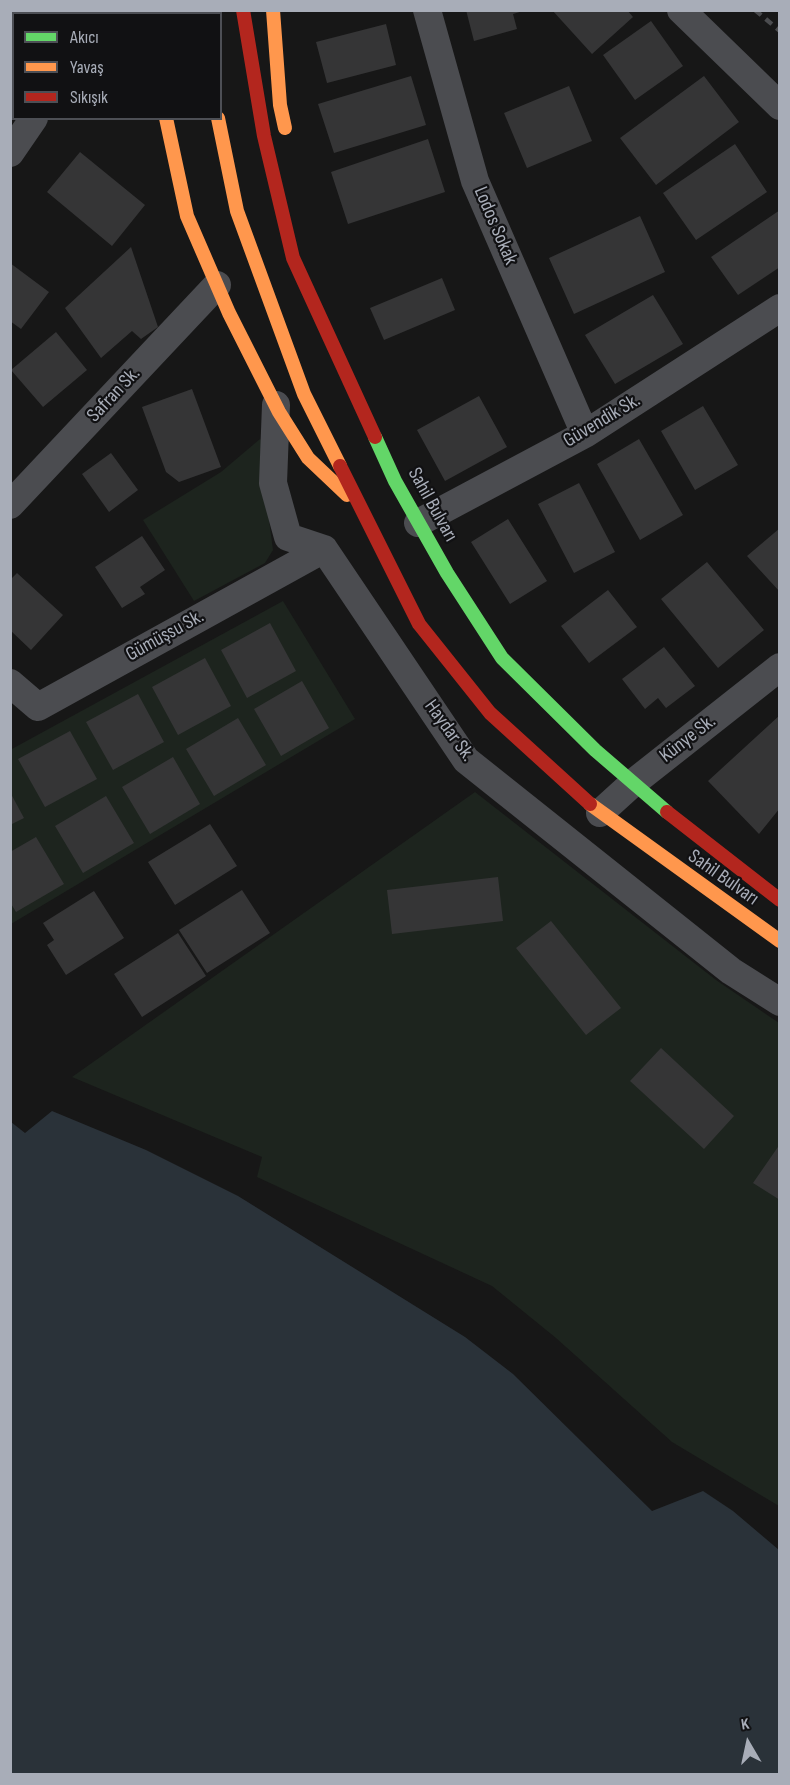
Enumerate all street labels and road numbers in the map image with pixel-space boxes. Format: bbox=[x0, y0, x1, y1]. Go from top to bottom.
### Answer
street label: Lodos Sokak bbox=[468, 183, 522, 269]
street label: Safran Sk. bbox=[82, 362, 146, 428]
street label: Güvendik Sk. bbox=[559, 389, 645, 453]
street label: Sahil Bulvarı bbox=[402, 464, 462, 546]
street label: Gümüşsu Sk. bbox=[122, 605, 208, 667]
street label: Haydar Sk. bbox=[419, 696, 479, 766]
street label: Künye Sk. bbox=[655, 710, 721, 768]
street label: Sahil Bulvarı bbox=[683, 845, 763, 911]

